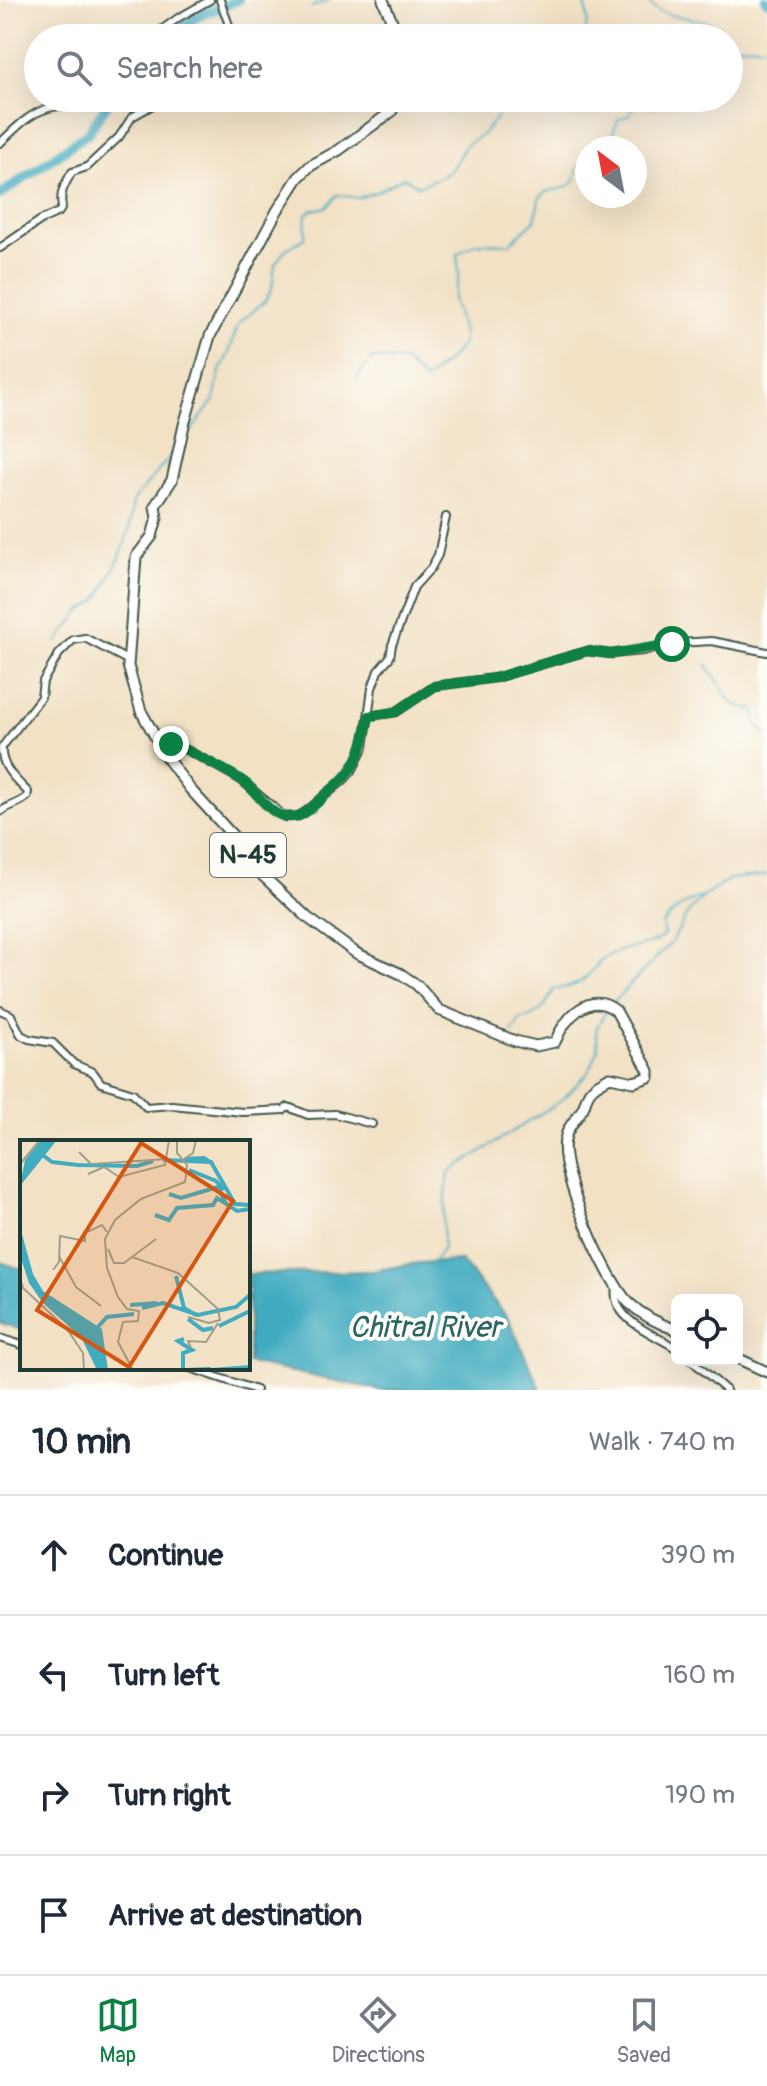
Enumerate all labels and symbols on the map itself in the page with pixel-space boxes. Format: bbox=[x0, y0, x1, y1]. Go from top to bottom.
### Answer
north arrow bbox=[575, 136, 647, 208]
route start bbox=[654, 626, 690, 662]
route end bbox=[153, 726, 189, 762]
road number: N-45 bbox=[210, 833, 286, 877]
inset map bbox=[20, 1140, 250, 1370]
water label: Chitral River bbox=[349, 1309, 504, 1346]

